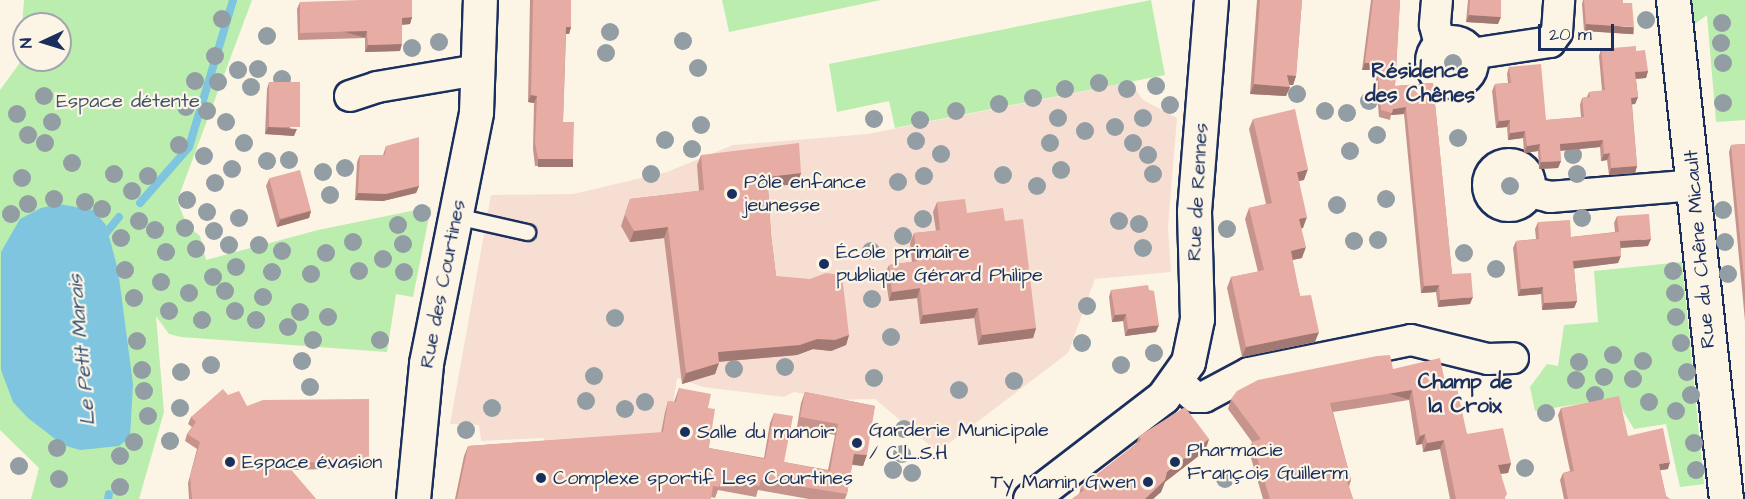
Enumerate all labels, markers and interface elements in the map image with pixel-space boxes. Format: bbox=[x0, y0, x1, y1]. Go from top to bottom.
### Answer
north arrow bbox=[12, 12, 72, 72]
scale bar bbox=[1541, 12, 1618, 50]
text: 20 m bbox=[1549, 22, 1592, 47]
text: N bbox=[15, 37, 37, 49]
district label: Résidence des Chênes bbox=[1365, 58, 1475, 108]
park label: Espace détente bbox=[56, 89, 200, 113]
street label: Rue de Rennes bbox=[1182, 122, 1214, 262]
street label: Rue du Chêne Micault bbox=[1679, 149, 1721, 349]
place label: Pôle enfance jeunesse bbox=[744, 170, 866, 217]
marker: Pôle enfance jeunesse bbox=[725, 187, 739, 201]
street label: Rue des Courtines bbox=[415, 198, 471, 370]
place label: École primaire publique Gérard Philipe bbox=[836, 240, 1043, 287]
marker: École primaire publique Gérard Philipe bbox=[817, 257, 831, 271]
water label: Le Petit Marais bbox=[63, 273, 101, 427]
district label: Champ de la Croix bbox=[1418, 369, 1512, 419]
place label: Garderie Municipale / C.L.S.H bbox=[869, 419, 1049, 466]
place label: Salle du manoir bbox=[697, 420, 835, 444]
marker: Salle du manoir bbox=[678, 425, 692, 439]
marker: Garderie Municipale / C.L.S.H bbox=[850, 436, 864, 450]
place label: Pharmacie François Guillerm bbox=[1187, 438, 1348, 485]
place label: Espace évasion bbox=[242, 450, 382, 474]
marker: Espace évasion bbox=[223, 455, 237, 469]
marker: Pharmacie François Guillerm bbox=[1168, 455, 1182, 469]
place label: Complexe sportif Les Courtines bbox=[553, 466, 853, 490]
place label: Ty Mamin Gwen bbox=[990, 470, 1136, 494]
marker: Complexe sportif Les Courtines bbox=[534, 471, 548, 485]
marker: Ty Mamin Gwen bbox=[1141, 475, 1155, 489]

